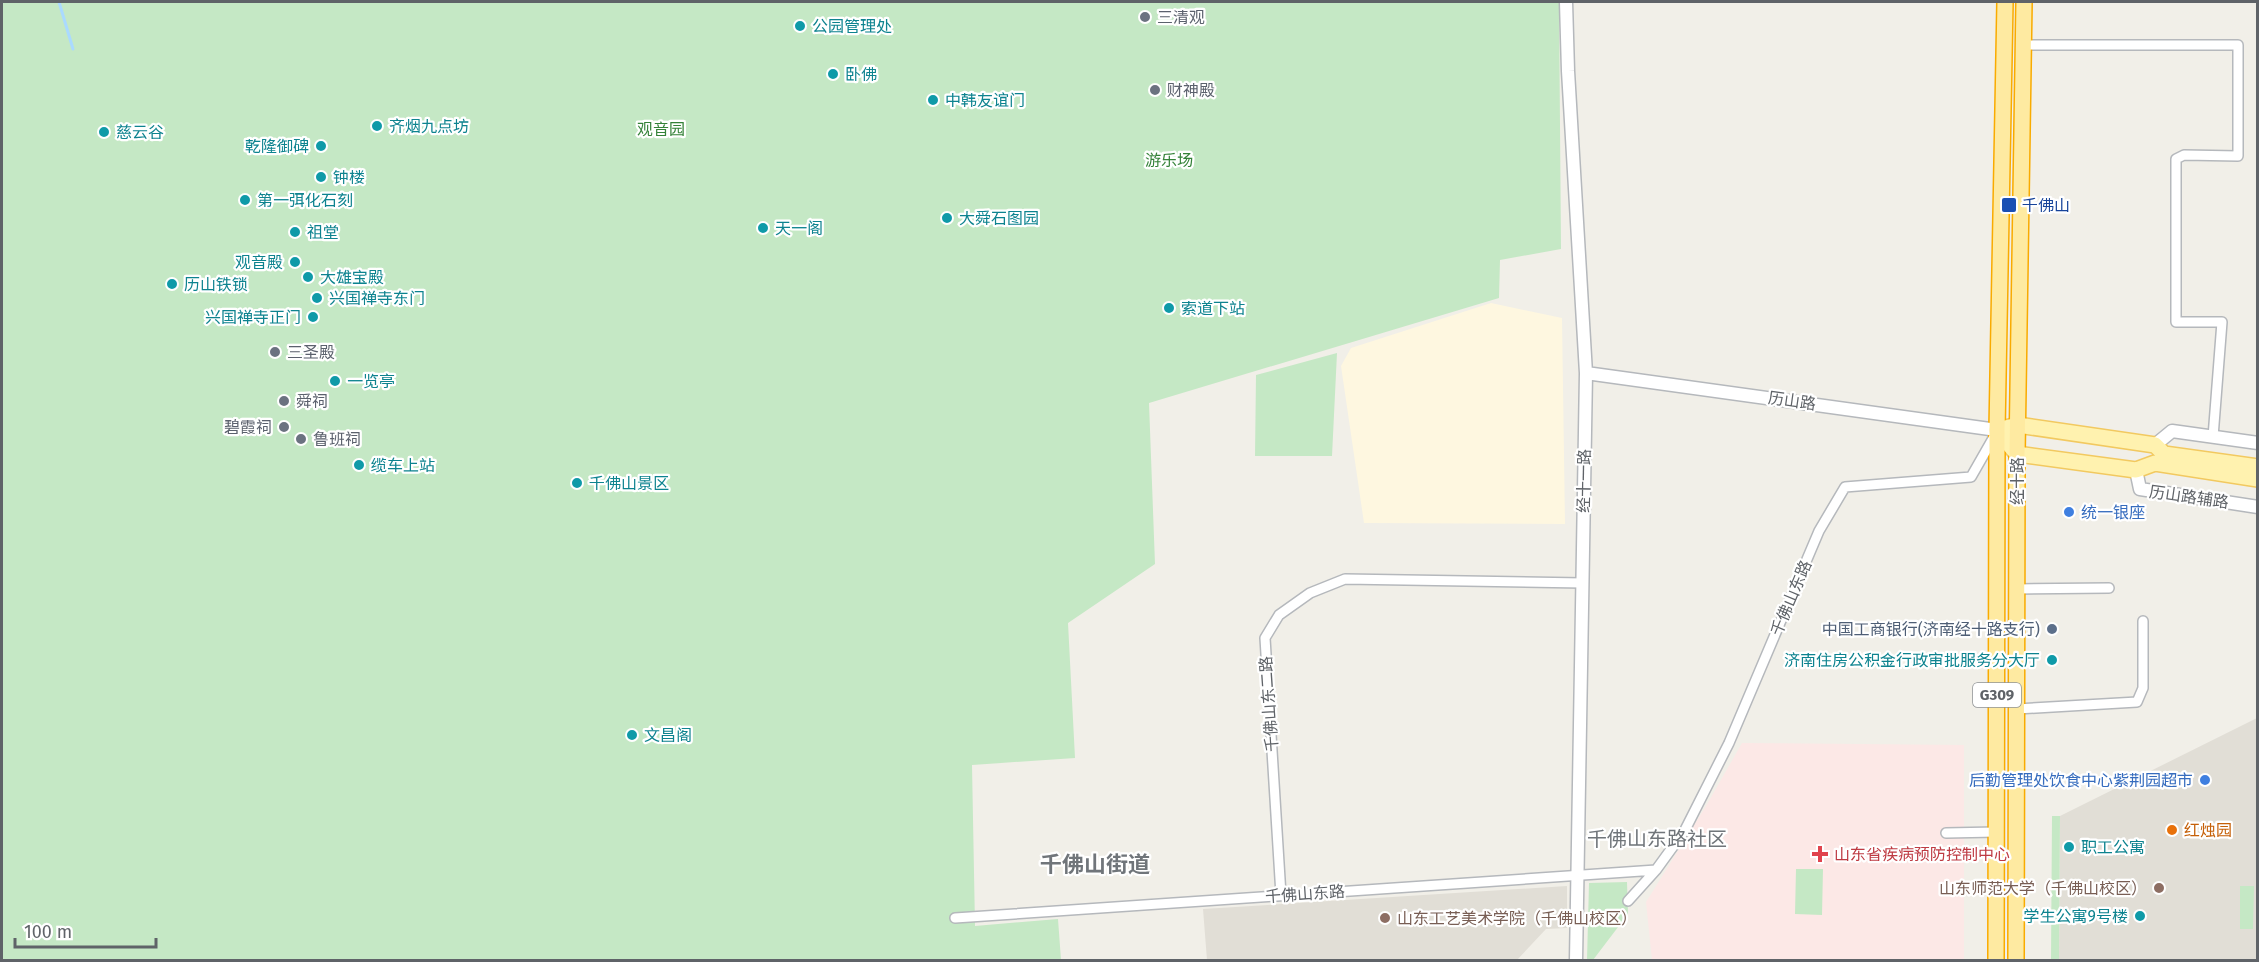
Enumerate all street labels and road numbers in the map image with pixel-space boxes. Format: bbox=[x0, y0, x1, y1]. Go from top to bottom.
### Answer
street label: 历山路 bbox=[1767, 388, 1817, 414]
street label: 经十一路 bbox=[1574, 449, 1594, 513]
street label: 经十路 bbox=[2008, 457, 2027, 505]
street label: 历山路辅路 bbox=[2148, 482, 2230, 512]
street label: 千佛山东路 bbox=[1767, 557, 1815, 639]
street label: 千佛山东二路 bbox=[1256, 655, 1282, 753]
road number: G309 bbox=[1973, 683, 2021, 707]
street label: 千佛山东路 bbox=[1264, 882, 1346, 906]

